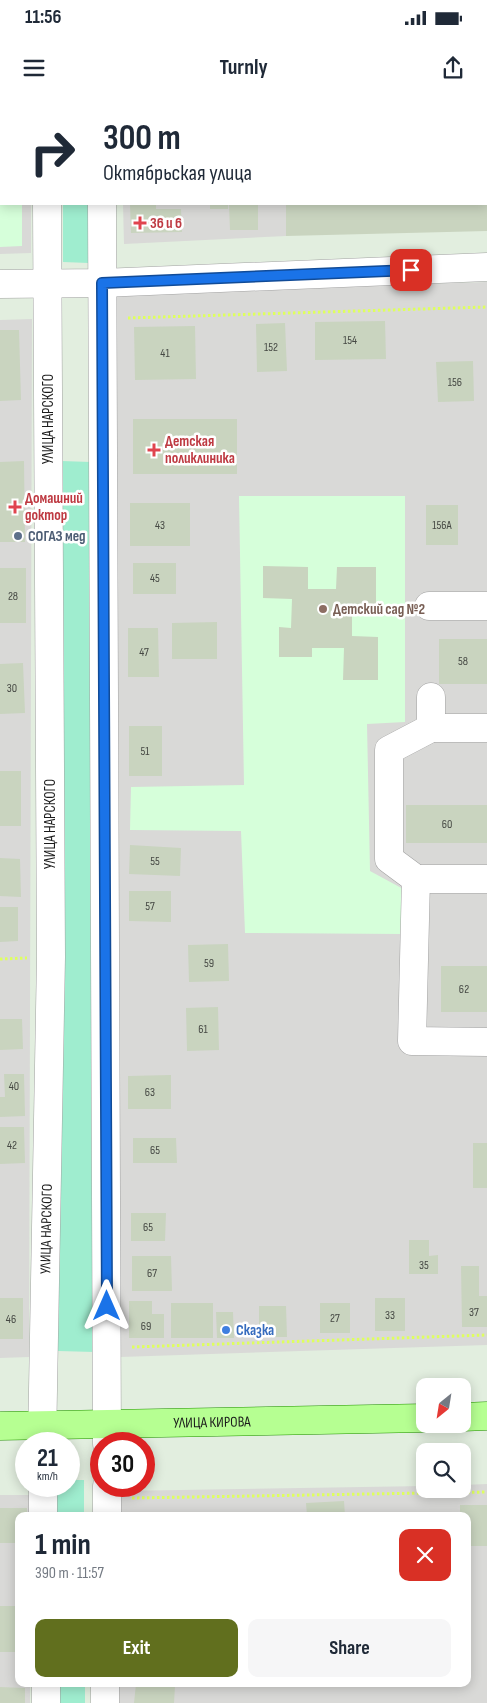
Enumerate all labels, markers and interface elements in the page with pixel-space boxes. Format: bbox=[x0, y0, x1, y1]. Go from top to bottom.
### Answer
text: 11:56 bbox=[25, 6, 61, 29]
icon: menu bbox=[20, 54, 48, 82]
text: Turnly bbox=[219, 54, 268, 81]
icon: share bbox=[439, 54, 467, 82]
text: 300 m bbox=[103, 117, 181, 160]
icon: right bbox=[20, 120, 85, 185]
text: Октябрьская улица bbox=[103, 160, 252, 187]
place label: 36 и 6 bbox=[150, 214, 182, 233]
marker: 36 и 6 bbox=[134, 217, 146, 229]
pin bbox=[390, 249, 432, 291]
icon: arrive bbox=[397, 256, 425, 284]
house number: 154 bbox=[343, 333, 357, 348]
house number: 152 bbox=[264, 340, 278, 355]
house number: 41 bbox=[160, 346, 170, 361]
street label: УЛИЦА НАРСКОГО bbox=[39, 374, 58, 464]
house number: 156 bbox=[448, 375, 462, 390]
place label: Детская поликлиника bbox=[165, 432, 235, 468]
marker: Детская поликлиника bbox=[147, 443, 161, 457]
place label: Домашний доктор bbox=[25, 489, 83, 525]
marker: Домашний доктор bbox=[9, 501, 21, 513]
house number: 43 bbox=[155, 518, 165, 533]
house number: 156А bbox=[432, 518, 453, 533]
place label: СОГАЗ мед bbox=[28, 527, 86, 546]
marker: СОГАЗ мед bbox=[12, 530, 24, 542]
house number: 45 bbox=[150, 571, 160, 586]
house number: 28 bbox=[8, 589, 18, 604]
place label: Детский сад №2 bbox=[333, 600, 425, 619]
marker: Детский сад №2 bbox=[317, 603, 329, 615]
house number: 47 bbox=[139, 645, 149, 660]
house number: 58 bbox=[458, 654, 468, 669]
house number: 30 bbox=[7, 681, 17, 696]
house number: 51 bbox=[140, 744, 150, 759]
street label: УЛИЦА НАРСКОГО bbox=[41, 779, 60, 869]
house number: 60 bbox=[442, 817, 452, 832]
house number: 55 bbox=[150, 854, 160, 869]
house number: 57 bbox=[145, 899, 155, 914]
house number: 59 bbox=[204, 956, 214, 971]
house number: 62 bbox=[459, 982, 469, 997]
house number: 61 bbox=[198, 1022, 209, 1037]
house number: 40 bbox=[9, 1079, 19, 1094]
house number: 63 bbox=[145, 1085, 155, 1100]
house number: 42 bbox=[7, 1138, 17, 1153]
house number: 65 bbox=[150, 1143, 160, 1158]
street label: УЛИЦА НАРСКОГО bbox=[36, 1184, 57, 1274]
house number: 65 bbox=[143, 1220, 153, 1235]
house number: 35 bbox=[419, 1258, 429, 1273]
house number: 67 bbox=[147, 1266, 157, 1281]
position arrow bbox=[80, 1279, 132, 1331]
house number: 37 bbox=[469, 1305, 479, 1320]
house number: 33 bbox=[385, 1308, 395, 1323]
house number: 27 bbox=[330, 1311, 340, 1326]
house number: 46 bbox=[6, 1312, 16, 1327]
house number: 69 bbox=[141, 1319, 151, 1334]
place label: Сказка bbox=[236, 1321, 274, 1340]
marker: Сказка bbox=[220, 1324, 232, 1336]
north arrow bbox=[416, 1378, 471, 1432]
map controls bbox=[416, 1378, 471, 1498]
street label: УЛИЦА КИРОВА bbox=[173, 1412, 251, 1433]
speed limit sign: 30 bbox=[90, 1432, 155, 1497]
text: 21 bbox=[37, 1443, 58, 1474]
button: search bbox=[416, 1443, 471, 1498]
text: km/h bbox=[37, 1469, 58, 1484]
text: 1 min bbox=[35, 1527, 91, 1563]
button: close bbox=[399, 1529, 451, 1581]
text: 390 m · 11:57 bbox=[35, 1564, 104, 1583]
button: Exit bbox=[35, 1619, 238, 1677]
button: Share bbox=[248, 1619, 451, 1677]

